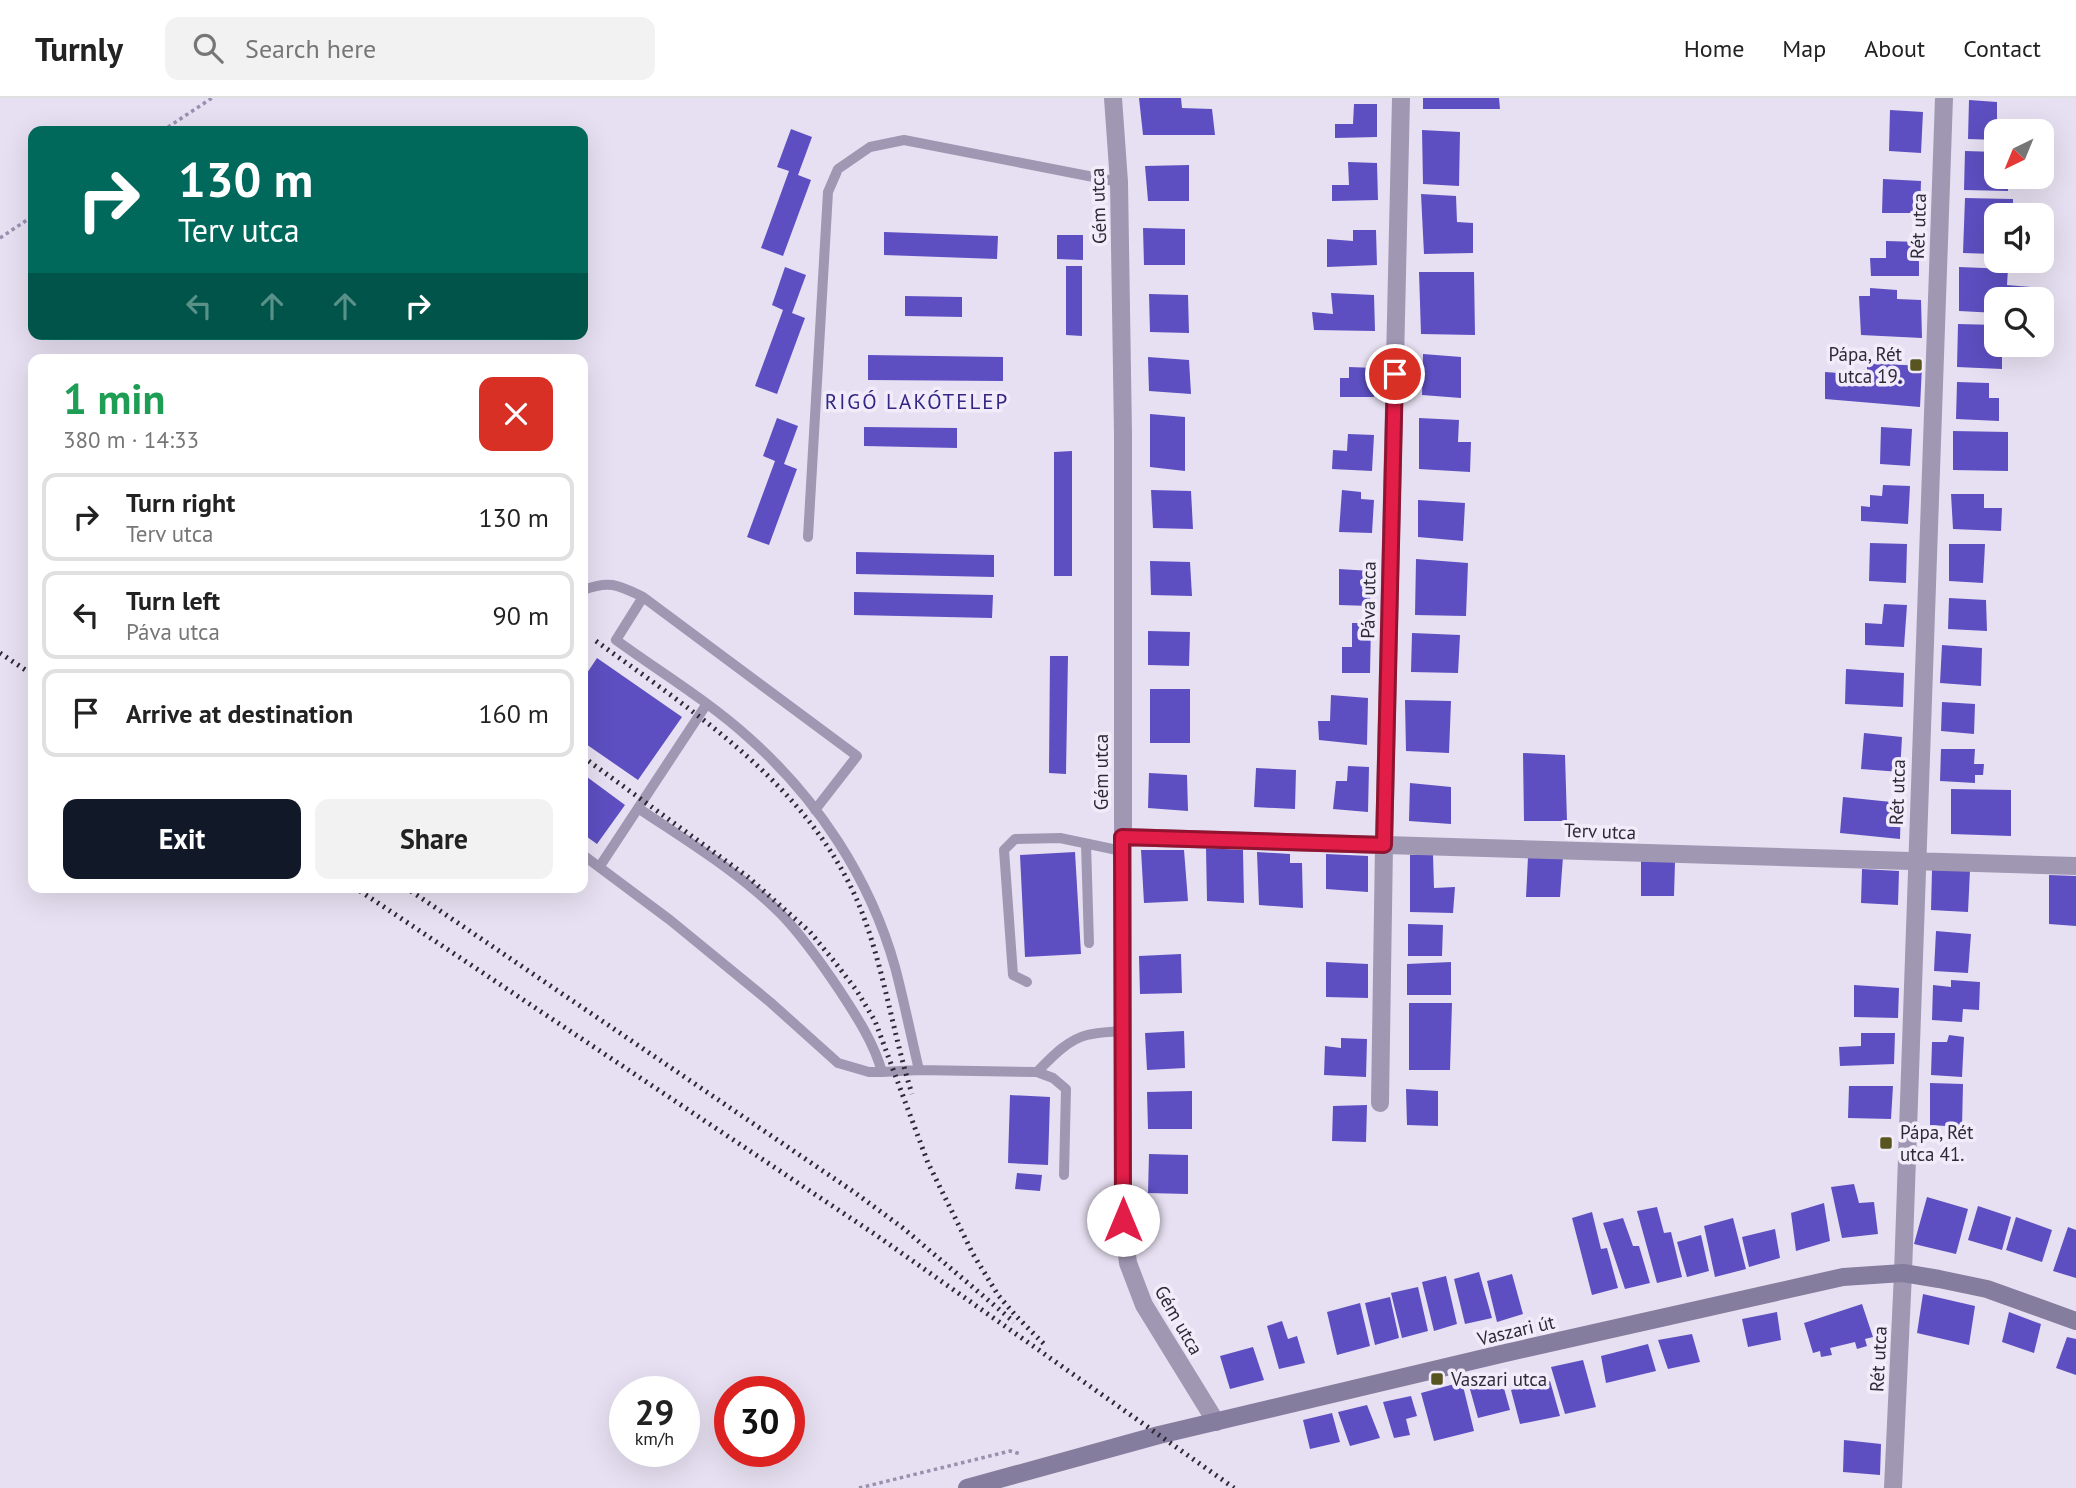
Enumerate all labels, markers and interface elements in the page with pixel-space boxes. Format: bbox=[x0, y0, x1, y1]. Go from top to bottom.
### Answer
search box bbox=[165, 17, 655, 80]
text: Turnly bbox=[35, 27, 123, 70]
icon: search bbox=[189, 29, 227, 67]
text: Search here bbox=[245, 32, 376, 65]
text: Home bbox=[1684, 33, 1744, 64]
text: Map bbox=[1782, 33, 1826, 64]
text: About bbox=[1864, 33, 1925, 64]
text: Contact bbox=[1963, 33, 2041, 64]
north arrow bbox=[1984, 119, 2054, 189]
map controls bbox=[1984, 119, 2054, 357]
text: 130 m bbox=[178, 147, 313, 211]
icon: right bbox=[63, 154, 154, 245]
street label: Gém utca bbox=[1085, 167, 1111, 245]
street label: Rét utca bbox=[1905, 193, 1931, 259]
button: sound bbox=[1984, 203, 2054, 273]
text: Terv utca bbox=[178, 209, 300, 251]
icon: left bbox=[180, 287, 218, 325]
icon: ahead bbox=[253, 287, 291, 325]
icon: ahead bbox=[326, 287, 364, 325]
icon: right bbox=[399, 287, 437, 325]
button: search bbox=[1984, 287, 2054, 357]
place label: Pápa, Rét utca 19. bbox=[1829, 342, 1903, 388]
pin bbox=[1365, 344, 1425, 404]
icon: arrive bbox=[1376, 355, 1414, 393]
marker: Pápa, Rét utca 19. bbox=[1908, 357, 1924, 373]
text: 1 min bbox=[63, 371, 165, 426]
button: close bbox=[479, 377, 553, 451]
district label: RIGÓ LAKÓTELEP bbox=[825, 388, 1009, 415]
text: 380 m · 14:33 bbox=[63, 425, 199, 454]
text: Turn right bbox=[126, 486, 235, 519]
icon: right bbox=[67, 498, 105, 536]
text: 130 m bbox=[478, 501, 549, 534]
text: Terv utca bbox=[126, 519, 213, 548]
street label: Páva utca bbox=[1355, 561, 1381, 639]
text: Turn left bbox=[126, 584, 220, 617]
icon: left bbox=[67, 596, 105, 634]
text: 90 m bbox=[493, 599, 549, 632]
text: Páva utca bbox=[126, 617, 220, 646]
icon: arrive bbox=[67, 694, 105, 732]
text: Arrive at destination bbox=[126, 697, 353, 730]
text: 160 m bbox=[478, 697, 549, 730]
street label: Gém utca bbox=[1089, 734, 1113, 810]
street label: Rét utca bbox=[1884, 759, 1910, 825]
button: Exit bbox=[63, 799, 301, 879]
button: Share bbox=[315, 799, 553, 879]
street label: Terv utca bbox=[1563, 818, 1637, 844]
place label: Pápa, Rét utca 41. bbox=[1900, 1120, 1974, 1166]
marker: Pápa, Rét utca 41. bbox=[1878, 1135, 1894, 1151]
position arrow bbox=[1086, 1183, 1160, 1257]
street label: Gém utca bbox=[1150, 1281, 1208, 1359]
street label: Vaszari út bbox=[1474, 1309, 1557, 1351]
street label: Rét utca bbox=[1864, 1325, 1892, 1393]
place label: Vaszari utca bbox=[1450, 1367, 1547, 1391]
marker: Vaszari utca bbox=[1429, 1371, 1445, 1387]
speed limit sign: 30 bbox=[714, 1376, 805, 1467]
text: 29 bbox=[635, 1389, 674, 1435]
text: km/h bbox=[635, 1427, 674, 1450]

